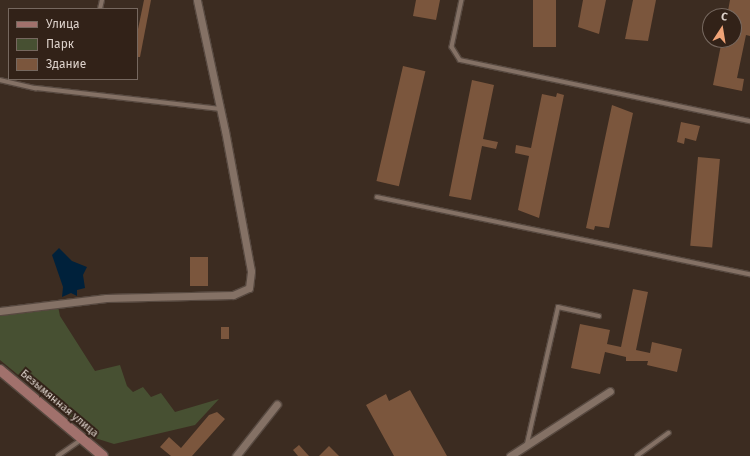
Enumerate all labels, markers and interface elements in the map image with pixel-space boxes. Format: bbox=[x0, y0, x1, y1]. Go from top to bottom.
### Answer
legend bbox=[8, 8, 138, 80]
north arrow bbox=[702, 8, 742, 48]
text: С bbox=[720, 10, 729, 24]
text: Улица bbox=[46, 17, 80, 31]
text: Парк bbox=[46, 37, 74, 51]
text: Здание bbox=[46, 57, 86, 71]
street label: Безымянная улица bbox=[17, 368, 101, 440]

